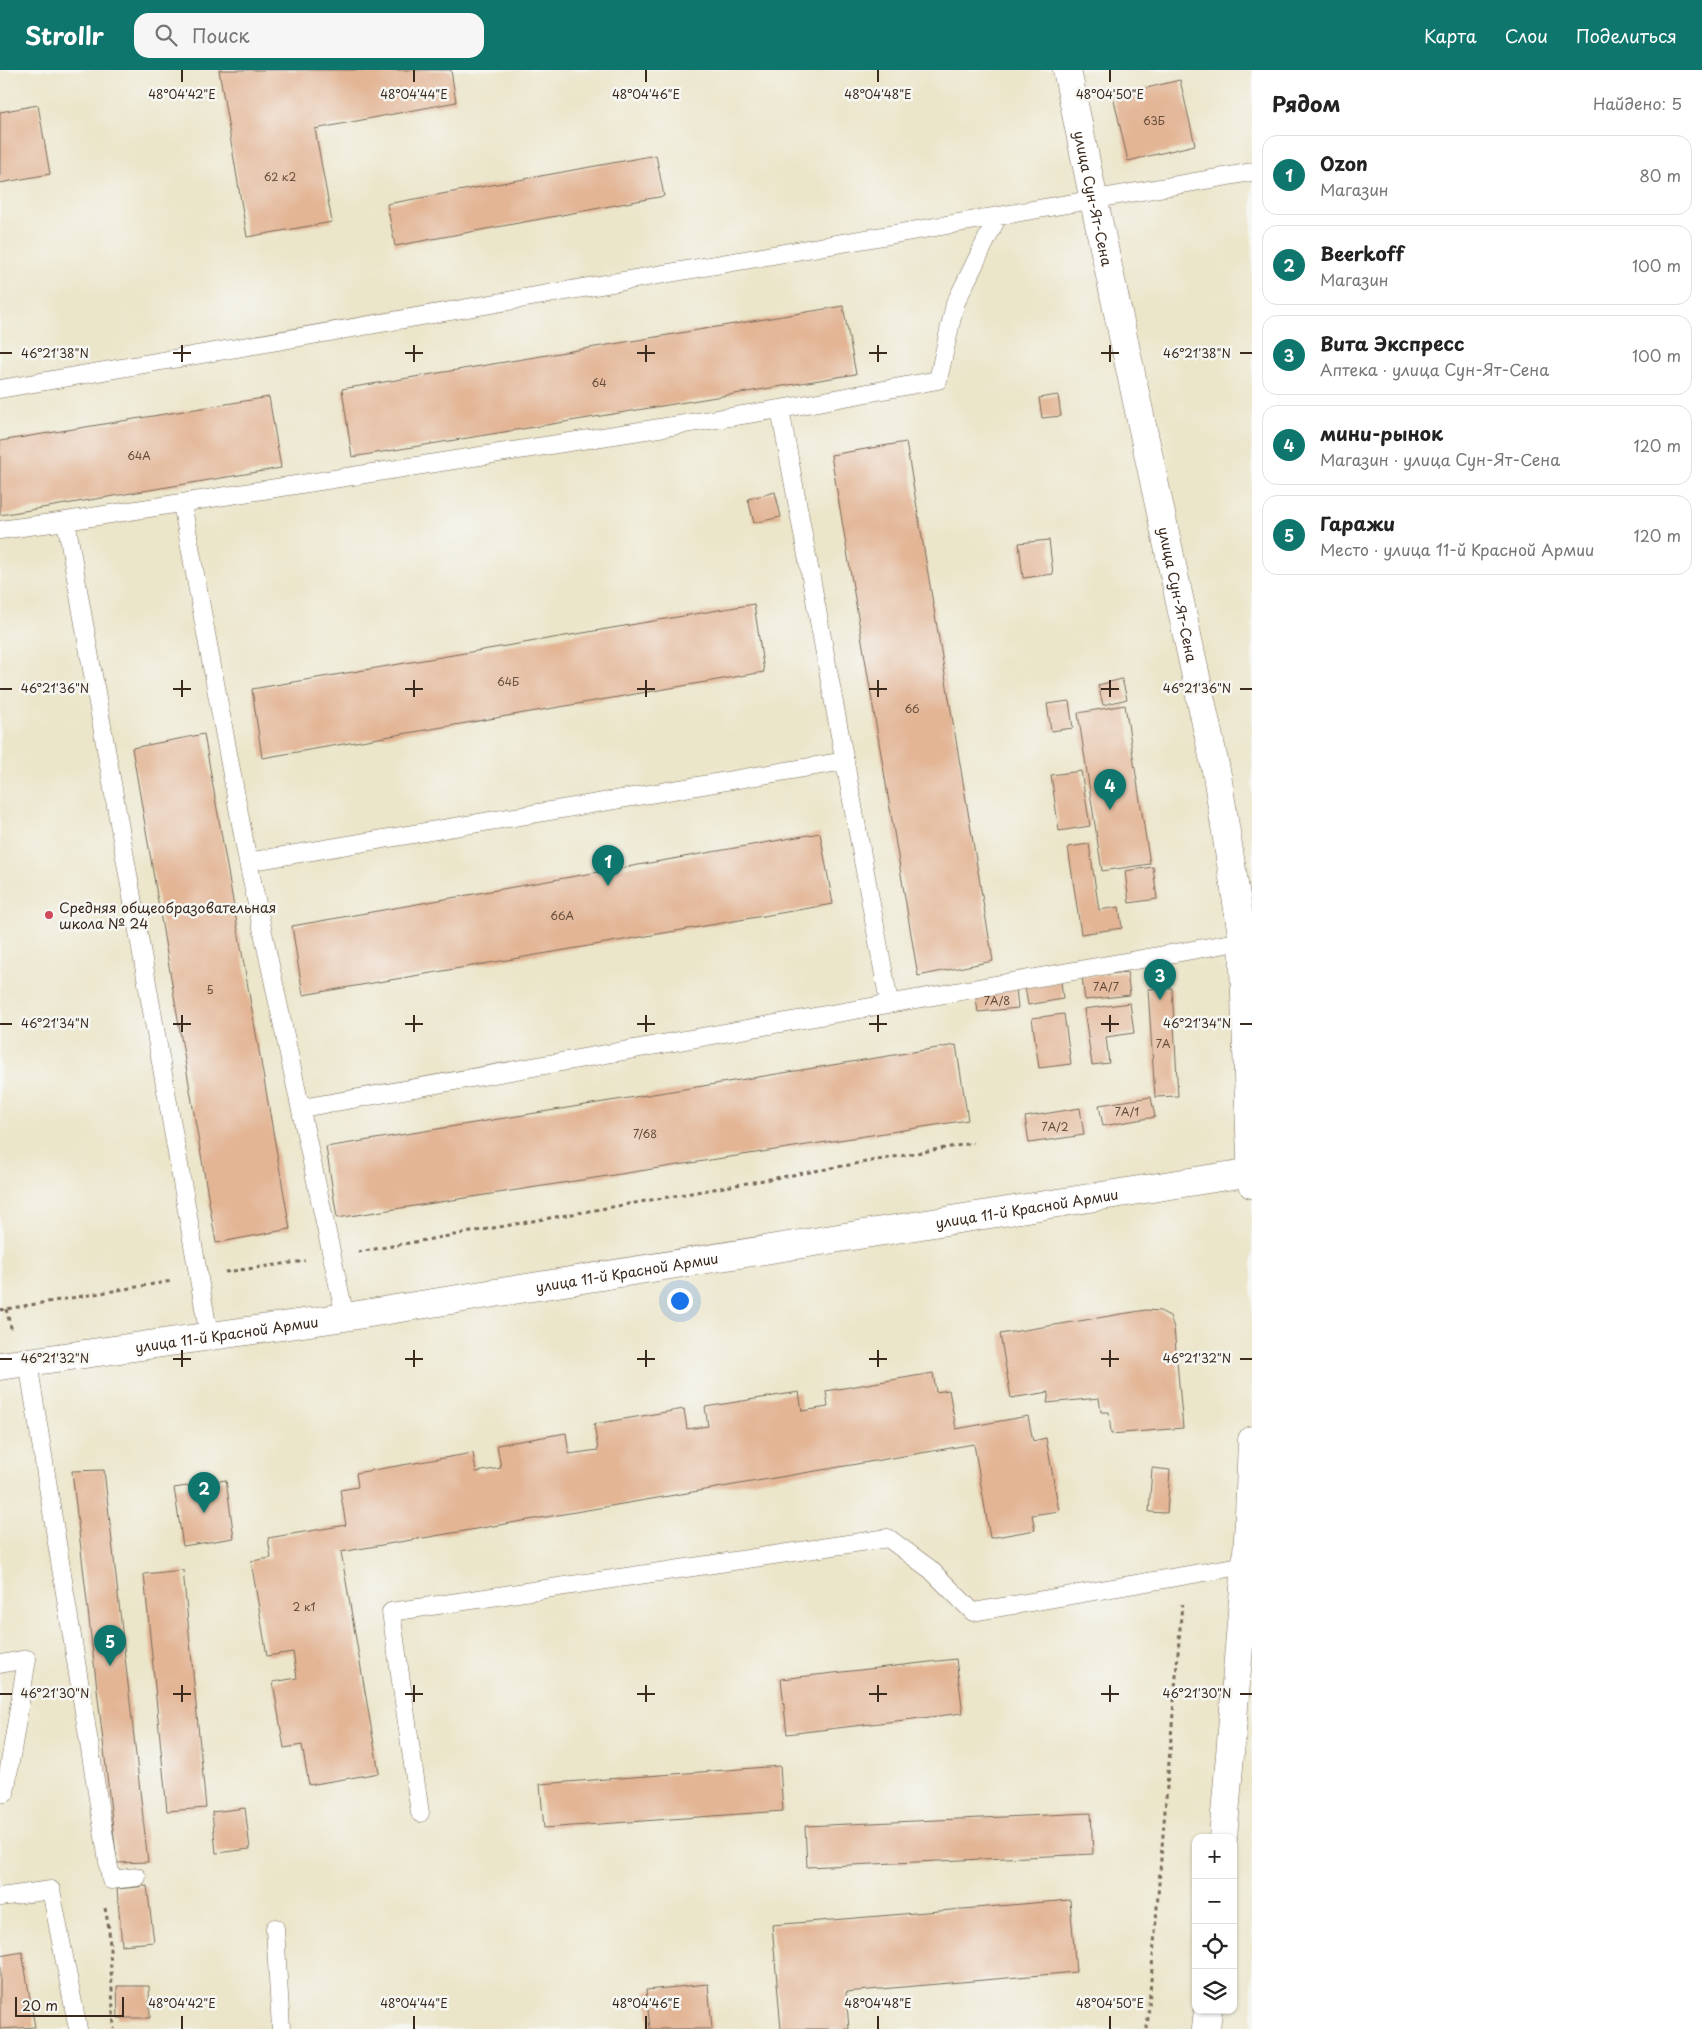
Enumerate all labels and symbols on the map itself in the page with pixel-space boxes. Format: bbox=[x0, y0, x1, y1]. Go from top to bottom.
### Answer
text: 48°04'42"E bbox=[148, 85, 216, 103]
text: 48°04'44"E bbox=[380, 85, 448, 103]
text: 48°04'46"E bbox=[612, 85, 680, 103]
text: 48°04'48"E bbox=[844, 85, 912, 103]
text: 48°04'50"E bbox=[1076, 85, 1144, 103]
house number: 63Б bbox=[1143, 112, 1165, 129]
street label: улица Сун-Ят-Сена bbox=[1069, 129, 1118, 268]
house number: 62 к2 bbox=[264, 168, 296, 185]
text: 46°21'38"N bbox=[21, 344, 89, 362]
text: 46°21'38"N bbox=[1163, 344, 1231, 362]
house number: 64 bbox=[592, 374, 606, 391]
house number: 64А bbox=[127, 447, 151, 464]
street label: улица Сун-Ят-Сена bbox=[1154, 525, 1203, 664]
house number: 64Б bbox=[497, 673, 519, 690]
text: 46°21'36"N bbox=[21, 679, 89, 697]
text: 46°21'36"N bbox=[1163, 679, 1231, 697]
house number: 66 bbox=[904, 700, 920, 717]
pin: 4 bbox=[1094, 769, 1126, 810]
pin: 1 bbox=[592, 845, 624, 886]
place label: Средняя общеобразовательная школа № 24 bbox=[59, 897, 276, 934]
house number: 66А bbox=[550, 907, 574, 924]
marker: Средняя общеобразовательная школа № 24 bbox=[43, 909, 55, 921]
pin: 3 bbox=[1144, 959, 1176, 1000]
house number: 7А/7 bbox=[1093, 978, 1119, 995]
house number: 5 bbox=[206, 981, 214, 998]
house number: 7А/8 bbox=[984, 992, 1010, 1009]
text: 46°21'34"N bbox=[21, 1014, 89, 1032]
text: 46°21'34"N bbox=[1163, 1014, 1231, 1032]
house number: 7А bbox=[1156, 1035, 1171, 1052]
house number: 7А/1 bbox=[1115, 1103, 1139, 1120]
house number: 7А/2 bbox=[1041, 1118, 1069, 1135]
house number: 7/68 bbox=[633, 1125, 657, 1142]
street label: улица 11-й Красной Армии bbox=[934, 1183, 1120, 1233]
street label: улица 11-й Красной Армии bbox=[534, 1247, 720, 1297]
your location bbox=[667, 1288, 693, 1314]
street label: улица 11-й Красной Армии bbox=[134, 1310, 320, 1357]
text: 46°21'32"N bbox=[21, 1349, 89, 1367]
text: 46°21'32"N bbox=[1163, 1349, 1231, 1367]
pin: 2 bbox=[188, 1472, 220, 1513]
house number: 2 к1 bbox=[293, 1598, 315, 1615]
pin: 5 bbox=[94, 1625, 126, 1666]
text: 46°21'30"N bbox=[21, 1684, 89, 1702]
text: 46°21'30"N bbox=[1163, 1684, 1231, 1702]
scale bar bbox=[15, 1994, 124, 2017]
text: 48°04'42"E bbox=[148, 1994, 216, 2012]
text: 48°04'44"E bbox=[380, 1994, 448, 2012]
text: 48°04'46"E bbox=[612, 1994, 680, 2012]
text: 48°04'48"E bbox=[844, 1994, 912, 2012]
text: 48°04'50"E bbox=[1076, 1994, 1144, 2012]

